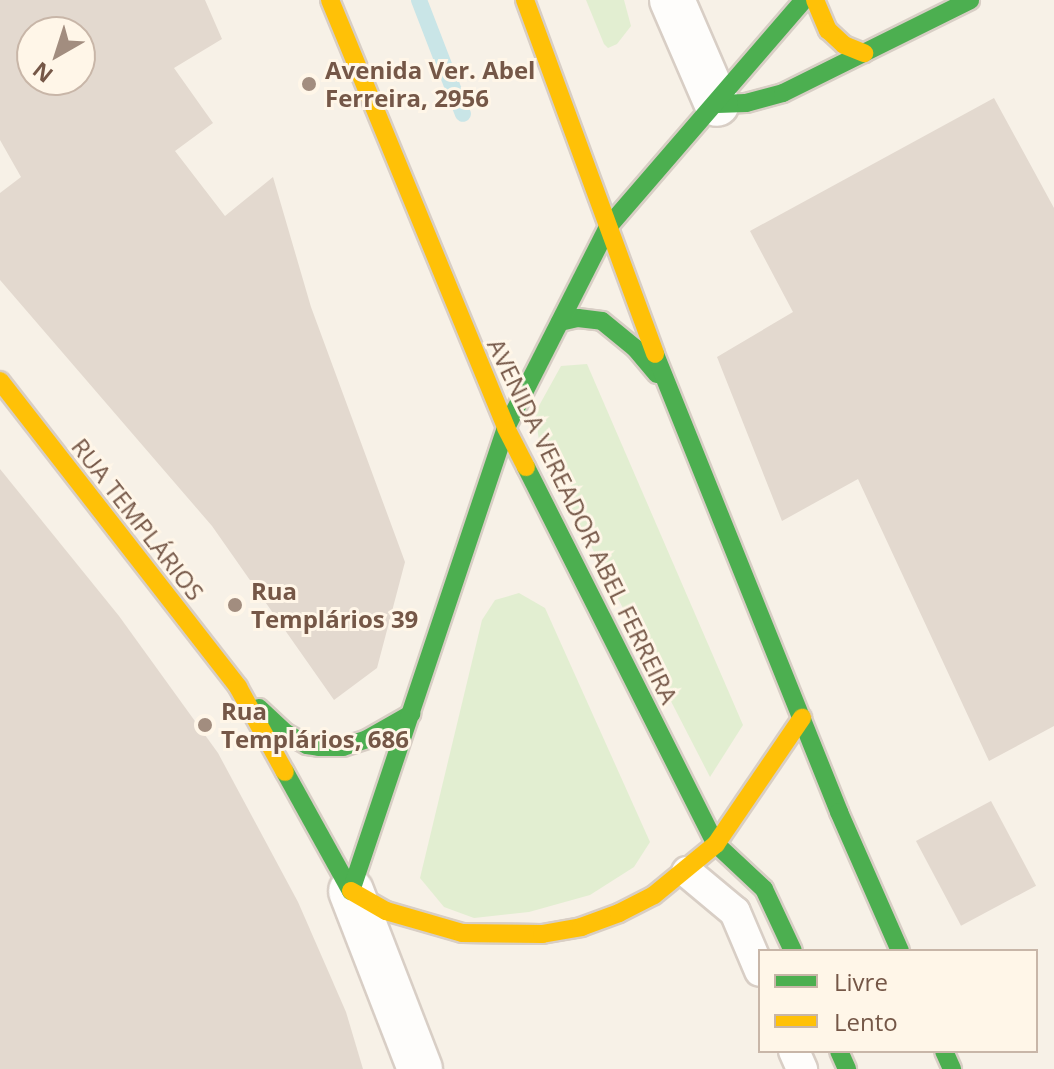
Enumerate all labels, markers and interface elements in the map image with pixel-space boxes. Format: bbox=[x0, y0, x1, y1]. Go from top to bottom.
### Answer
north arrow bbox=[16, 16, 96, 96]
text: N bbox=[26, 56, 59, 90]
place label: Avenida Ver. Abel Ferreira, 2956 bbox=[325, 56, 535, 112]
marker: Avenida Ver. Abel Ferreira, 2956 bbox=[300, 75, 318, 93]
street label: AVENIDA VEREADOR ABEL FERREIRA bbox=[482, 334, 684, 708]
street label: RUA TEMPLÁRIOS bbox=[66, 432, 210, 606]
place label: Rua Templários 39 bbox=[251, 577, 418, 633]
marker: Rua Templários 39 bbox=[226, 596, 244, 614]
place label: Rua Templários, 686 bbox=[221, 697, 409, 753]
marker: Rua Templários, 686 bbox=[196, 716, 214, 734]
legend bbox=[758, 949, 1038, 1053]
text: Livre bbox=[834, 965, 888, 998]
text: Lento bbox=[834, 1005, 898, 1038]

